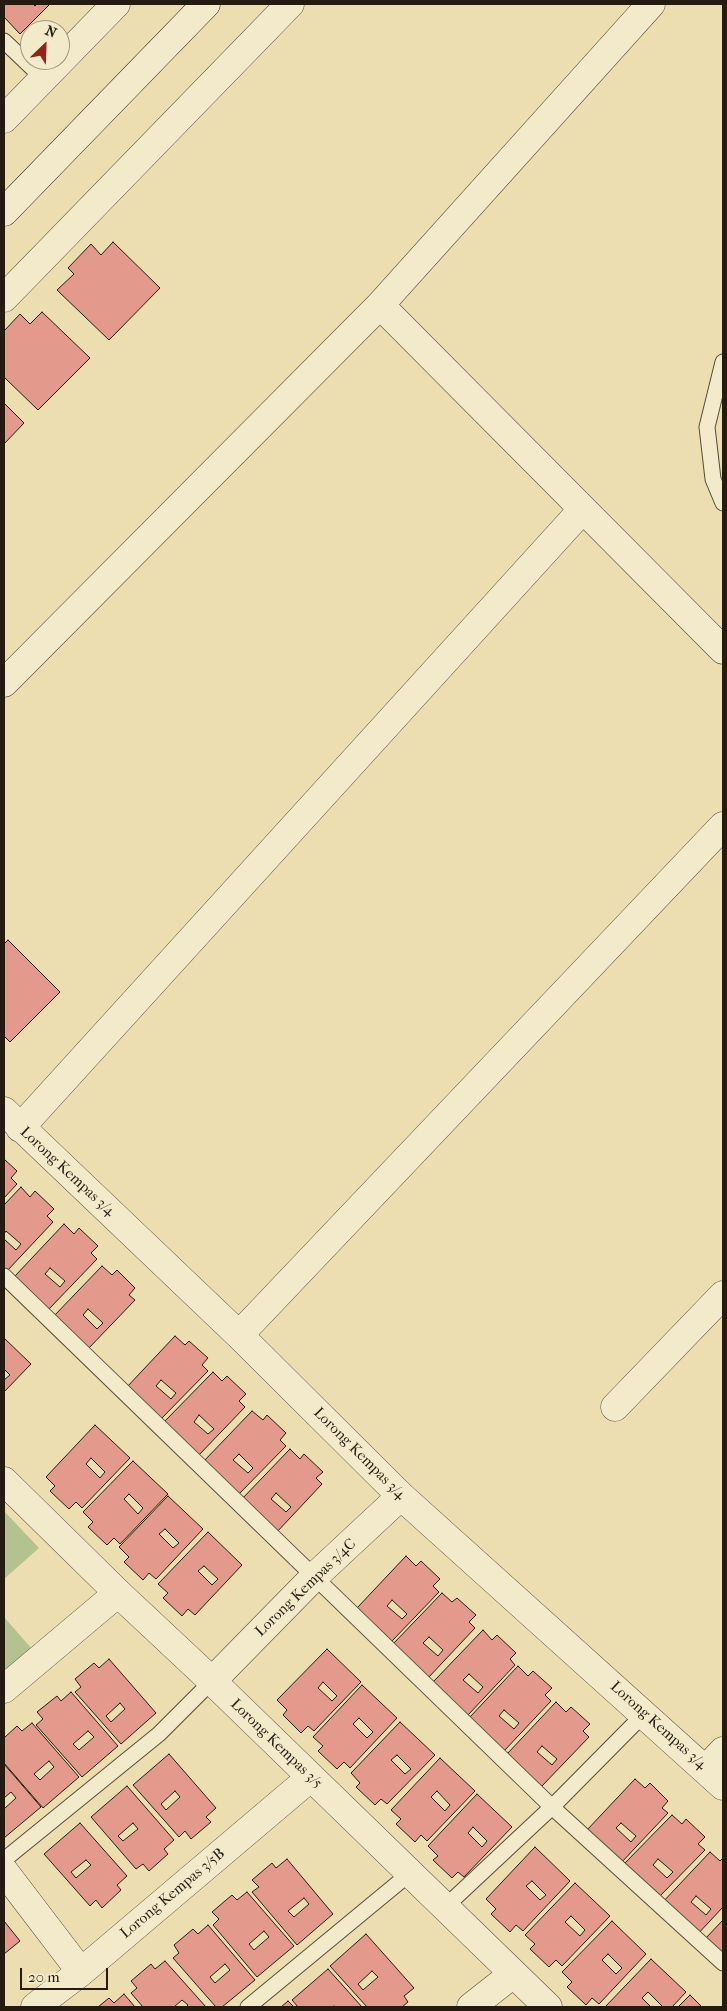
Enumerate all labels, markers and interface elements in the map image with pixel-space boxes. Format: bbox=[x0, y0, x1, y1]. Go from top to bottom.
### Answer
north arrow bbox=[20, 20, 70, 70]
text: N bbox=[43, 22, 59, 42]
street label: Lorong Kempas 3/4 bbox=[16, 1123, 118, 1221]
street label: Lorong Kempas 3/4 bbox=[309, 1404, 409, 1504]
street label: Lorong Kempas 3/4C bbox=[252, 1535, 360, 1641]
street label: Lorong Kempas 3/4 bbox=[606, 1678, 710, 1774]
street label: Lorong Kempas 3/5 bbox=[226, 1695, 326, 1793]
street label: Lorong Kempas 3/5B bbox=[117, 1845, 229, 1943]
scale bar bbox=[22, 1958, 110, 1990]
text: 20 m bbox=[28, 1968, 60, 1986]

